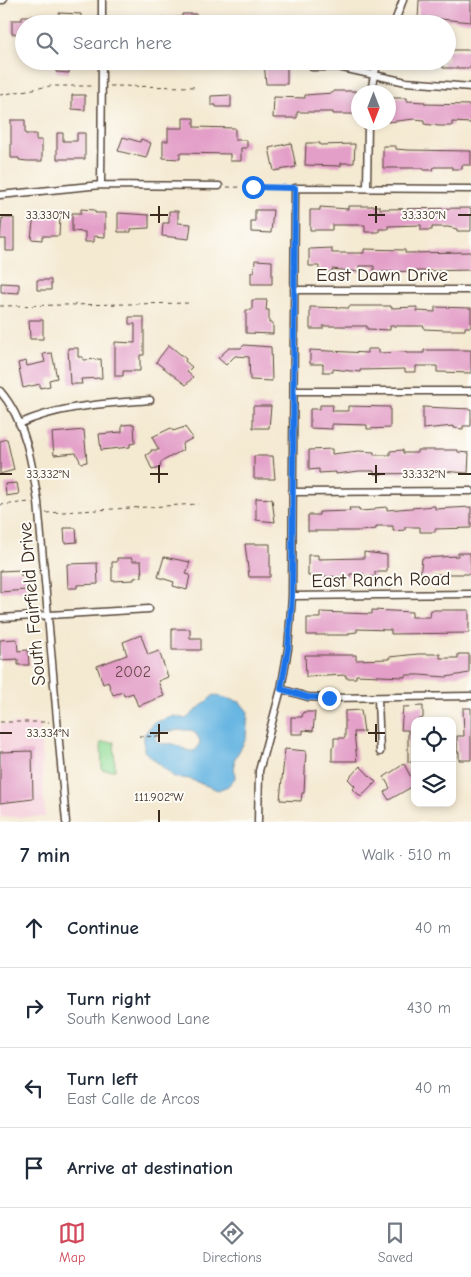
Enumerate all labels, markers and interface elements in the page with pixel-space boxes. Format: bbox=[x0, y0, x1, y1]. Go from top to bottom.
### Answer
search box bbox=[15, 15, 456, 70]
icon: search bbox=[33, 29, 61, 57]
text: Search here bbox=[73, 32, 172, 54]
north arrow bbox=[351, 85, 396, 130]
route start bbox=[242, 176, 265, 199]
text: 33.330°N bbox=[26, 208, 70, 222]
text: 33.330°N bbox=[402, 208, 446, 222]
street label: East Dawn Drive bbox=[316, 264, 448, 286]
text: 33.332°N bbox=[26, 467, 70, 481]
text: 33.332°N bbox=[402, 467, 446, 481]
street label: South Fairfield Drive bbox=[14, 521, 50, 687]
street label: East Ranch Road bbox=[311, 568, 451, 592]
house number: 2002 bbox=[115, 663, 151, 681]
route end bbox=[318, 687, 341, 710]
map controls bbox=[411, 717, 456, 807]
button: locate bbox=[411, 717, 456, 762]
text: 33.334°N bbox=[27, 726, 69, 740]
button: layers bbox=[411, 762, 456, 807]
text: 111.902°W bbox=[134, 790, 184, 804]
text: 7 min bbox=[20, 843, 70, 867]
text: Walk · 510 m bbox=[362, 846, 451, 864]
icon: ahead bbox=[20, 914, 48, 942]
text: Continue bbox=[67, 917, 139, 939]
text: 40 m bbox=[415, 919, 451, 937]
text: Turn right bbox=[67, 988, 151, 1010]
icon: right bbox=[20, 994, 48, 1022]
text: 430 m bbox=[407, 999, 451, 1017]
text: South Kenwood Lane bbox=[67, 1010, 210, 1028]
text: Turn left bbox=[67, 1068, 138, 1090]
icon: left bbox=[20, 1074, 48, 1102]
text: 40 m bbox=[415, 1079, 451, 1097]
text: East Calle de Arcos bbox=[67, 1090, 200, 1108]
icon: arrive bbox=[20, 1154, 48, 1182]
text: Arrive at destination bbox=[67, 1157, 233, 1179]
tab: Map bbox=[58, 1219, 86, 1266]
tab: Directions bbox=[202, 1219, 262, 1266]
tab: Saved bbox=[378, 1219, 413, 1266]

